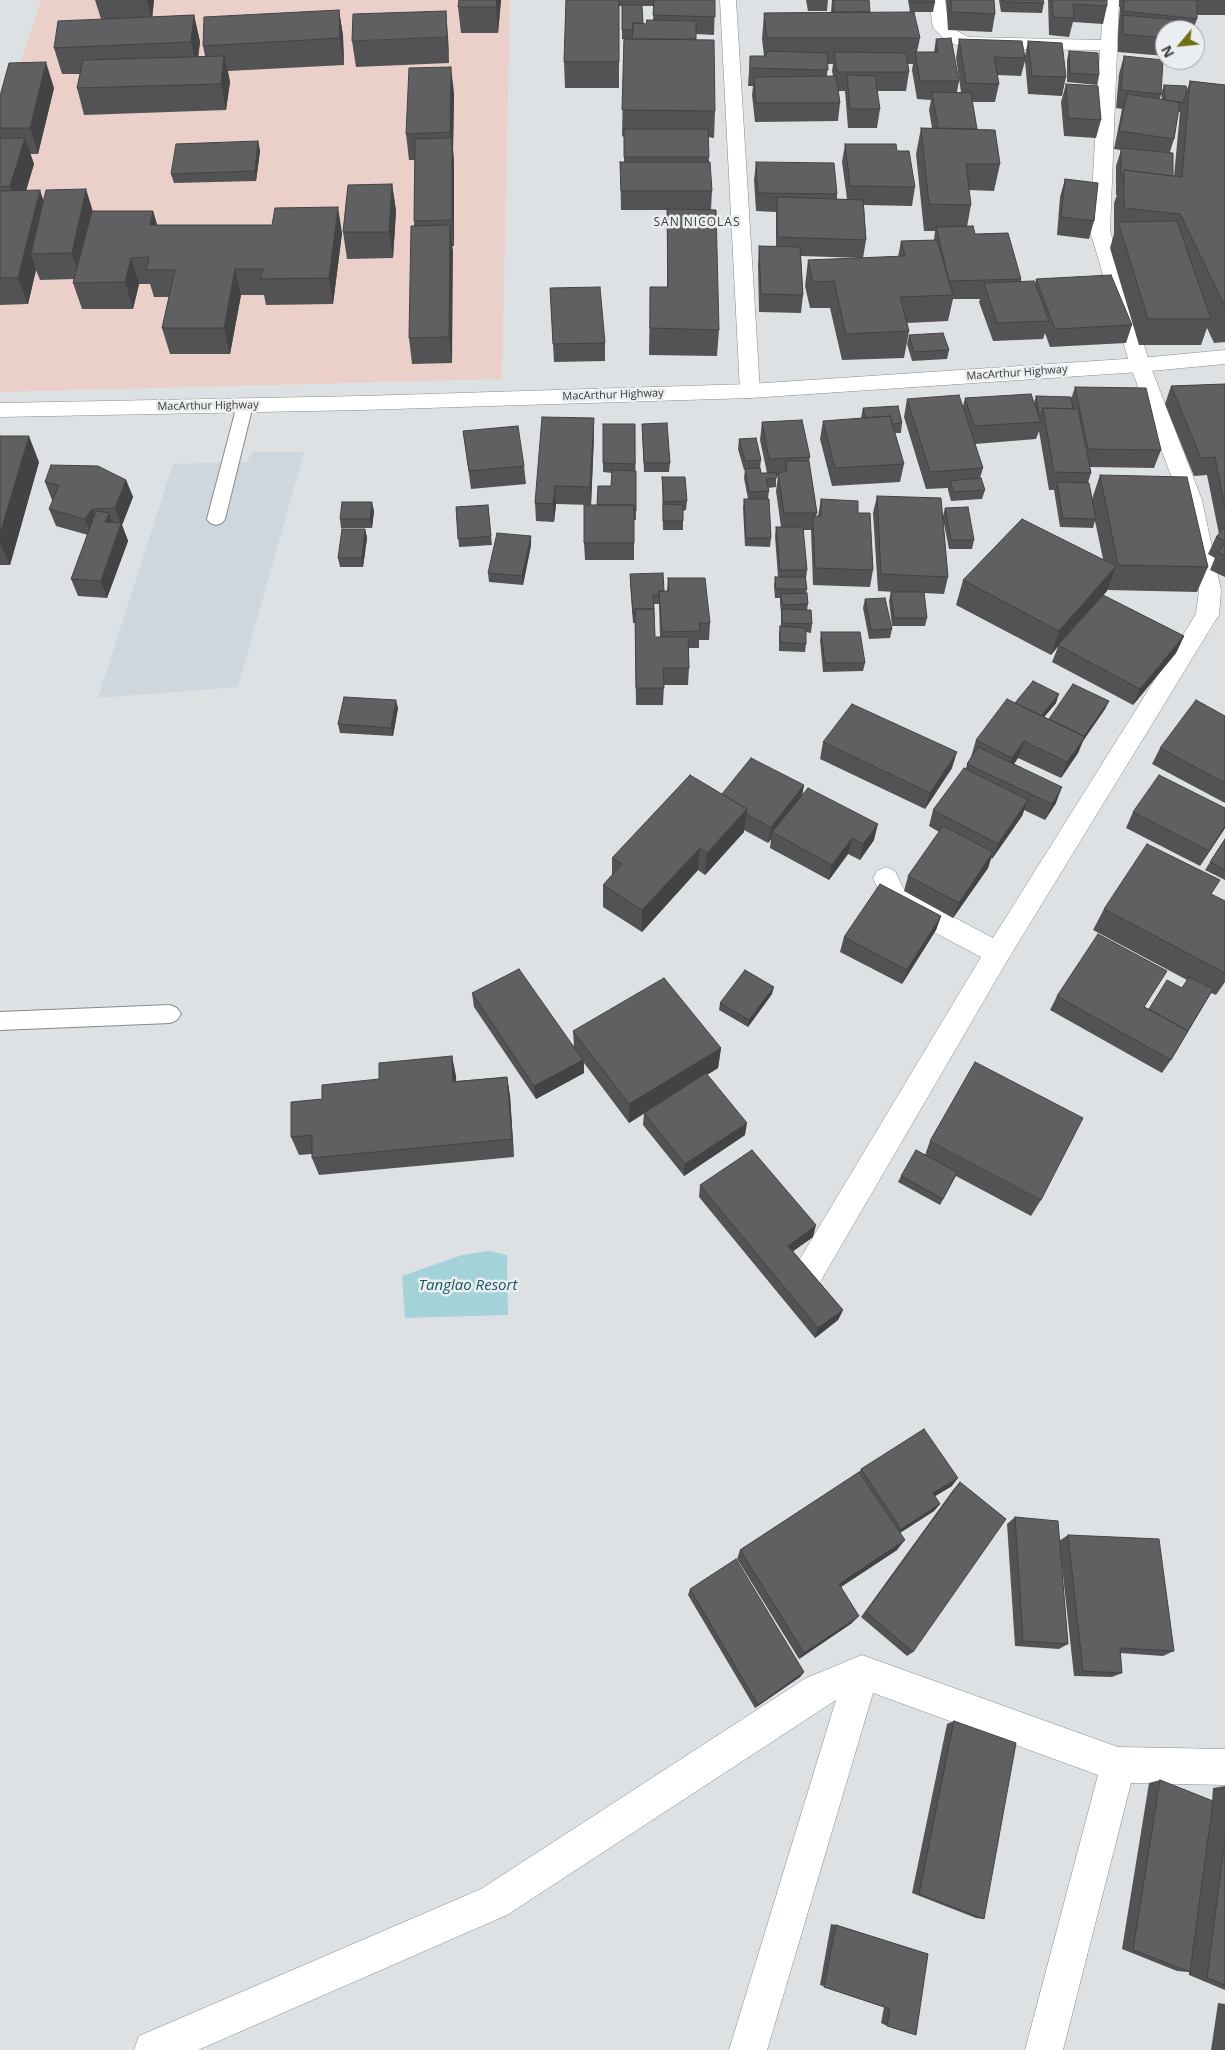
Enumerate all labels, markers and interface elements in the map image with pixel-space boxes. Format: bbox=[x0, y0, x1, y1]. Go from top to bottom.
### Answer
north arrow bbox=[1155, 20, 1205, 70]
text: N bbox=[1156, 42, 1178, 61]
district label: SAN NICOLAS bbox=[652, 216, 742, 230]
street label: MacArthur Highway bbox=[966, 363, 1068, 383]
street label: MacArthur Highway bbox=[562, 387, 664, 403]
street label: MacArthur Highway bbox=[157, 399, 259, 413]
water label: Tanglao Resort bbox=[419, 1277, 517, 1295]

